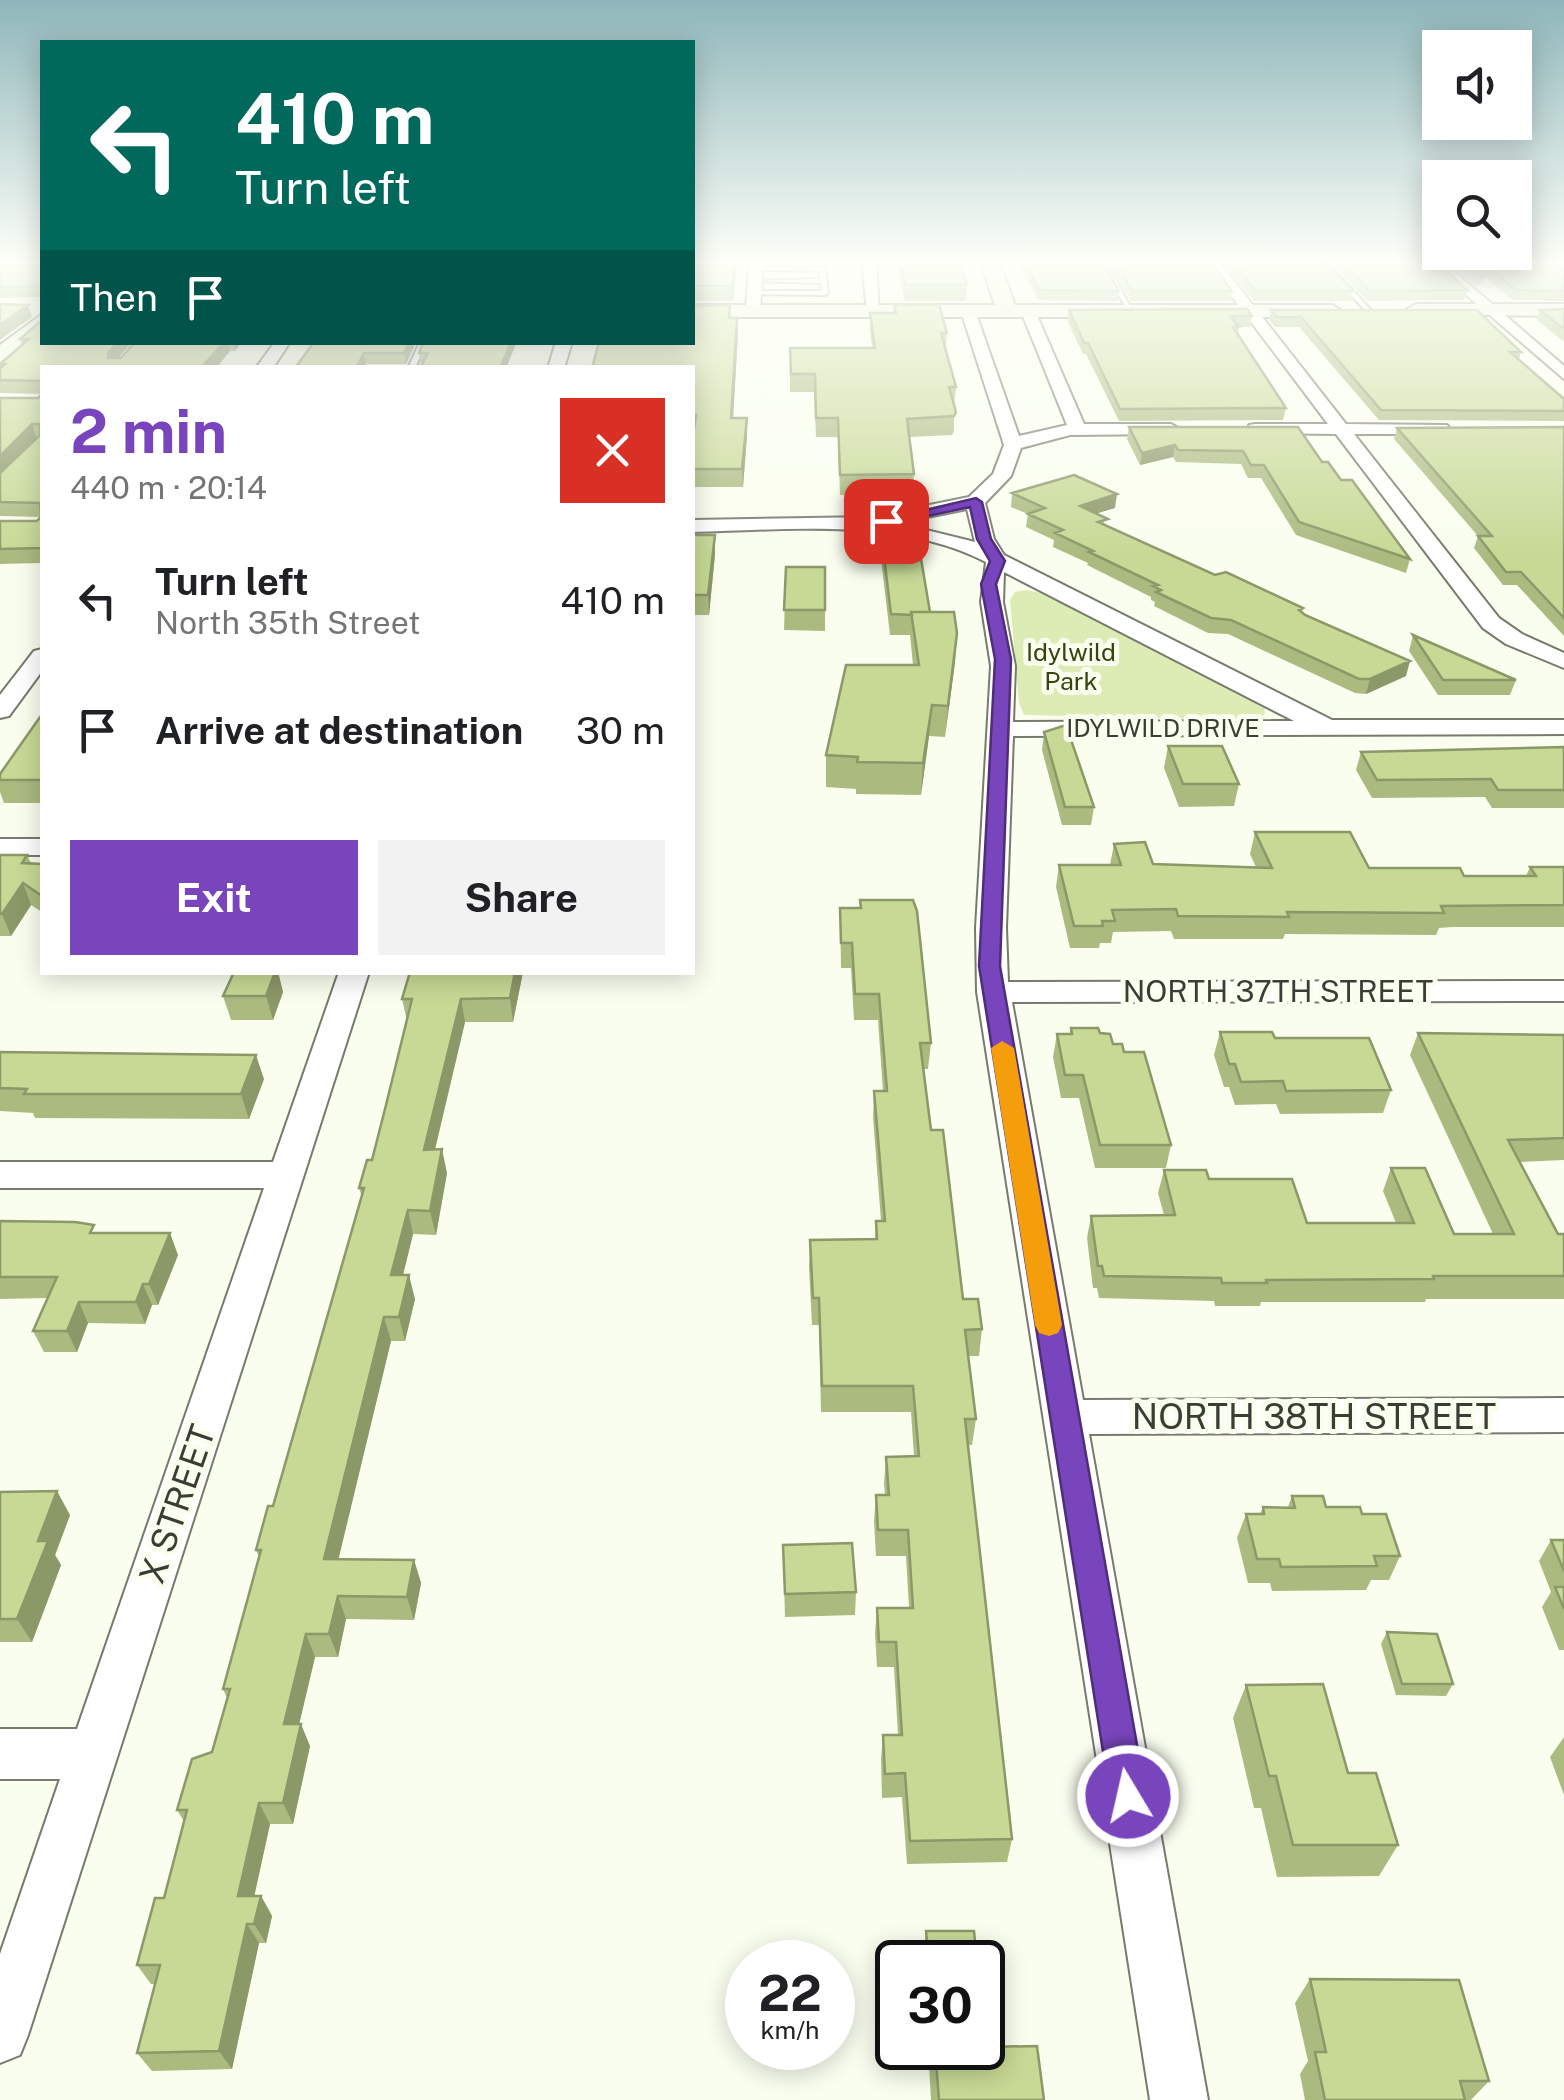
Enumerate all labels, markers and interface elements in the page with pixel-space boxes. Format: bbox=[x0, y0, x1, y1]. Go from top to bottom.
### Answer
map controls bbox=[1422, 30, 1532, 270]
button: sound bbox=[1422, 30, 1532, 140]
text: 410 m bbox=[235, 77, 434, 160]
icon: left bbox=[70, 80, 200, 210]
button: search bbox=[1422, 160, 1532, 270]
text: Turn left bbox=[235, 161, 411, 214]
icon: arrive bbox=[178, 270, 233, 325]
text: Then bbox=[70, 275, 158, 320]
text: 2 min bbox=[70, 396, 227, 467]
button: close bbox=[560, 398, 665, 503]
text: 440 m · 20:14 bbox=[70, 469, 267, 506]
pin bbox=[844, 479, 929, 564]
icon: arrive bbox=[859, 494, 914, 549]
text: Turn left bbox=[155, 559, 309, 604]
icon: left bbox=[70, 573, 125, 628]
text: 410 m bbox=[560, 578, 665, 623]
text: North 35th Street bbox=[155, 604, 421, 641]
park label: Idylwild Park bbox=[1026, 637, 1116, 696]
icon: arrive bbox=[70, 703, 125, 758]
text: Arrive at destination bbox=[155, 708, 523, 753]
text: 30 m bbox=[576, 708, 665, 753]
street label: IDYLWILD DRIVE bbox=[1066, 713, 1260, 743]
button: Exit bbox=[70, 840, 358, 955]
button: Share bbox=[378, 840, 665, 955]
street label: NORTH 37TH STREET bbox=[1123, 973, 1433, 1009]
street label: NORTH 38TH STREET bbox=[1132, 1396, 1496, 1437]
street label: X STREET bbox=[131, 1419, 223, 1589]
position arrow bbox=[1076, 1744, 1180, 1848]
speed limit sign: 30 bbox=[875, 1940, 1005, 2070]
text: 22 bbox=[758, 1963, 822, 2022]
text: km/h bbox=[761, 2015, 819, 2045]

